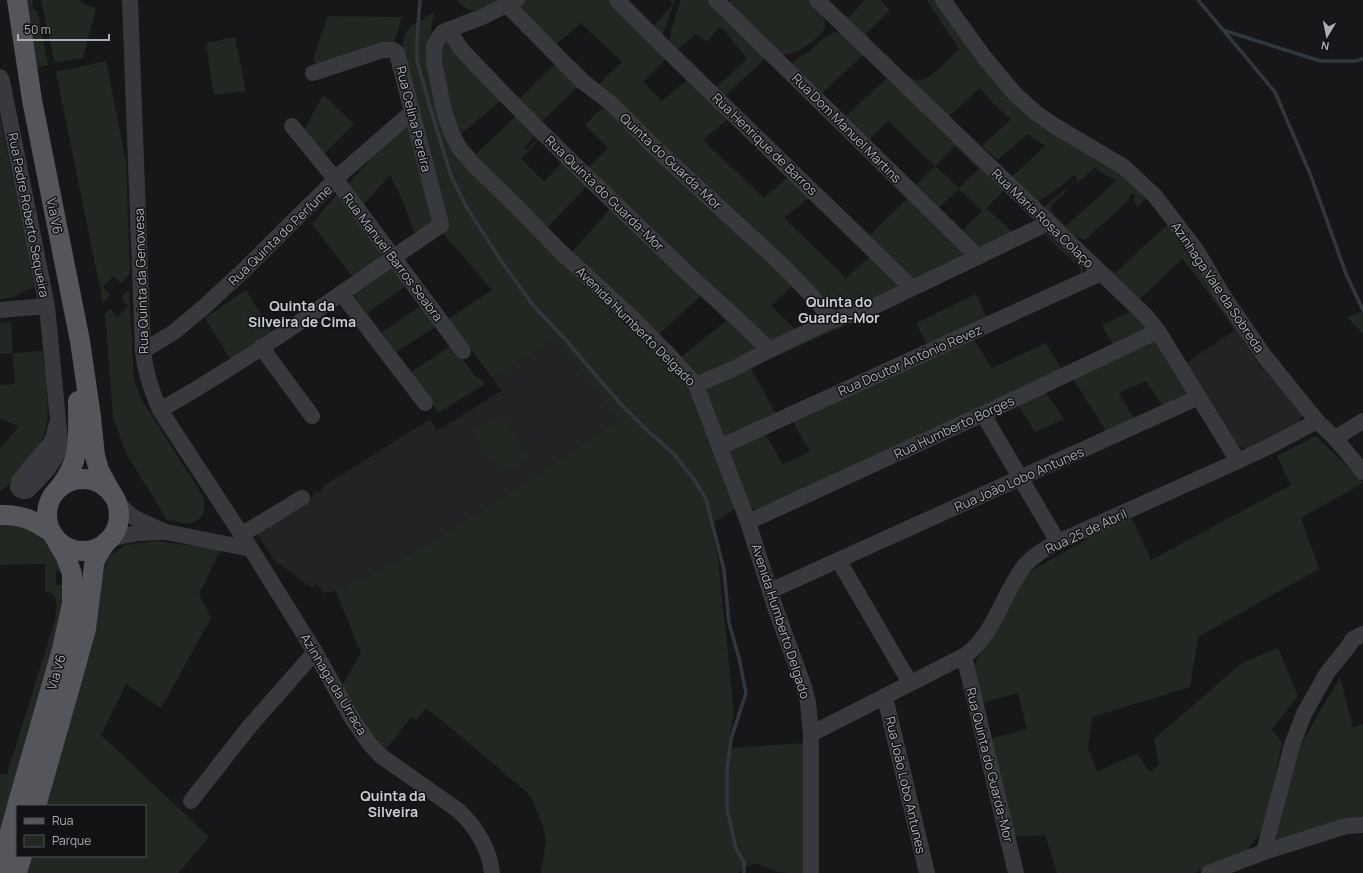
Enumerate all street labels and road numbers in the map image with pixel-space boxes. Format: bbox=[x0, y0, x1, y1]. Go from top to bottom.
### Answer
street label: Rua Celina Pereira bbox=[392, 64, 436, 174]
street label: Rua Dom Manuel Martins bbox=[788, 69, 906, 187]
street label: Rua Henrique de Barros bbox=[708, 89, 822, 199]
street label: Quinta do Guarda-Mor bbox=[616, 109, 726, 213]
street label: Rua Padre Roberto Sequeira bbox=[4, 131, 54, 299]
street label: Rua Quinta do Guarda-Mor bbox=[542, 131, 669, 255]
street label: Rua Maria Rosa Colaço bbox=[988, 164, 1098, 272]
street label: Rua Quinta do Perfume bbox=[224, 180, 336, 289]
street label: Rua Manuel Barros Seabra bbox=[339, 189, 447, 325]
street label: Via V6 bbox=[43, 196, 67, 236]
street label: Rua Quinta da Genovesa bbox=[129, 208, 153, 354]
street label: Azinhaga Vale da Sobreda bbox=[1167, 218, 1269, 356]
street label: Avenida Humberto Delgado bbox=[572, 262, 700, 390]
street label: Rua Doutor António Revez bbox=[835, 320, 985, 400]
street label: Rua Humberto Borges bbox=[891, 391, 1017, 463]
street label: Rua João Lobo Antunes bbox=[951, 442, 1087, 516]
street label: Rua 25 de Abril bbox=[1042, 504, 1130, 558]
street label: Avenida Humberto Delgado bbox=[747, 541, 815, 701]
street label: Azinhaga da Urraca bbox=[296, 630, 372, 738]
street label: Via V6 bbox=[42, 652, 70, 692]
street label: Rua Quinta do Guarda-Mor bbox=[962, 686, 1018, 845]
street label: Rua João Lobo Antunes bbox=[881, 715, 931, 856]

